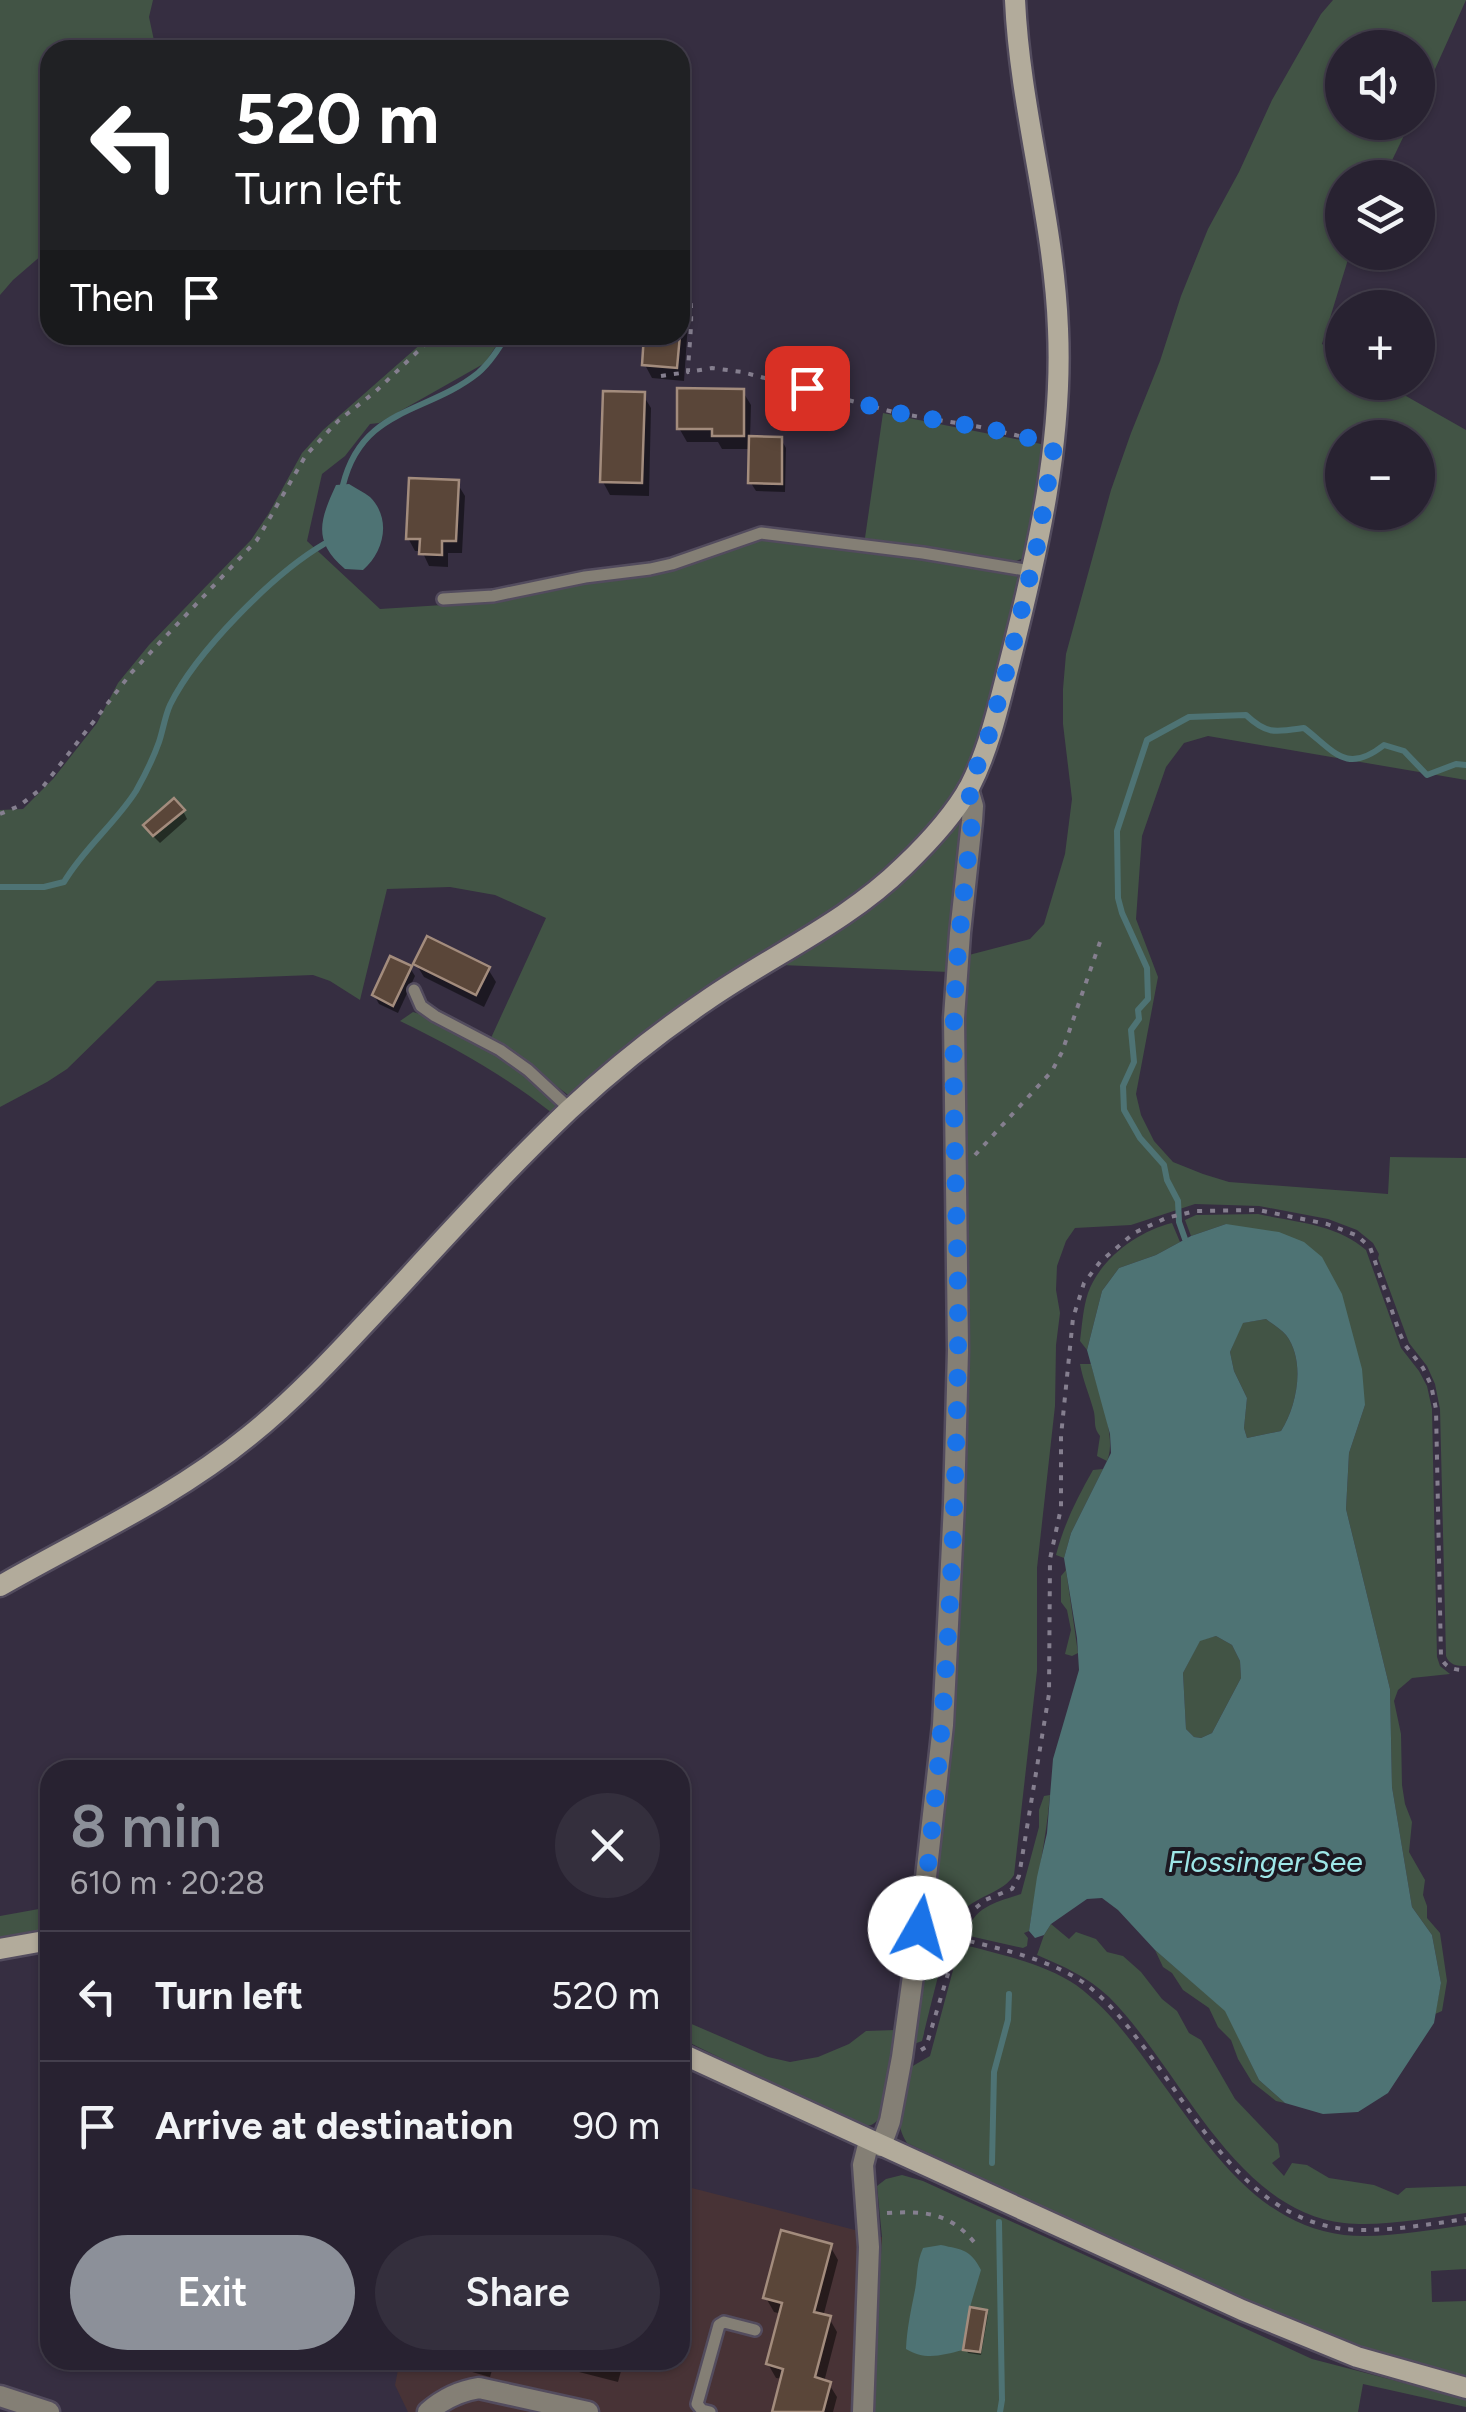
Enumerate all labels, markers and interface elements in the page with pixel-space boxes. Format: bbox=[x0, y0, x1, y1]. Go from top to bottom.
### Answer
map controls bbox=[1325, 30, 1435, 530]
button: sound bbox=[1325, 30, 1435, 140]
text: 520 m bbox=[235, 76, 439, 161]
icon: left bbox=[70, 80, 200, 210]
button: layers bbox=[1325, 160, 1435, 270]
text: Turn left bbox=[235, 161, 402, 215]
icon: arrive bbox=[174, 270, 229, 325]
text: Then bbox=[70, 275, 154, 321]
button: + bbox=[1325, 290, 1435, 400]
pin bbox=[765, 346, 850, 431]
icon: arrive bbox=[780, 361, 835, 416]
button: − bbox=[1325, 420, 1435, 530]
text: 8 min bbox=[70, 1790, 222, 1862]
button: close bbox=[555, 1793, 660, 1898]
water label: Flossinger See bbox=[1167, 1843, 1363, 1880]
text: 610 m · 20:28 bbox=[70, 1864, 265, 1902]
position arrow bbox=[868, 1876, 972, 1980]
icon: left bbox=[70, 1969, 125, 2024]
text: Turn left bbox=[155, 1973, 303, 2019]
text: 520 m bbox=[551, 1973, 660, 2019]
icon: arrive bbox=[70, 2099, 125, 2154]
text: Arrive at destination bbox=[155, 2103, 513, 2149]
text: 90 m bbox=[572, 2103, 660, 2149]
button: Exit bbox=[70, 2235, 355, 2350]
button: Share bbox=[375, 2235, 660, 2350]

